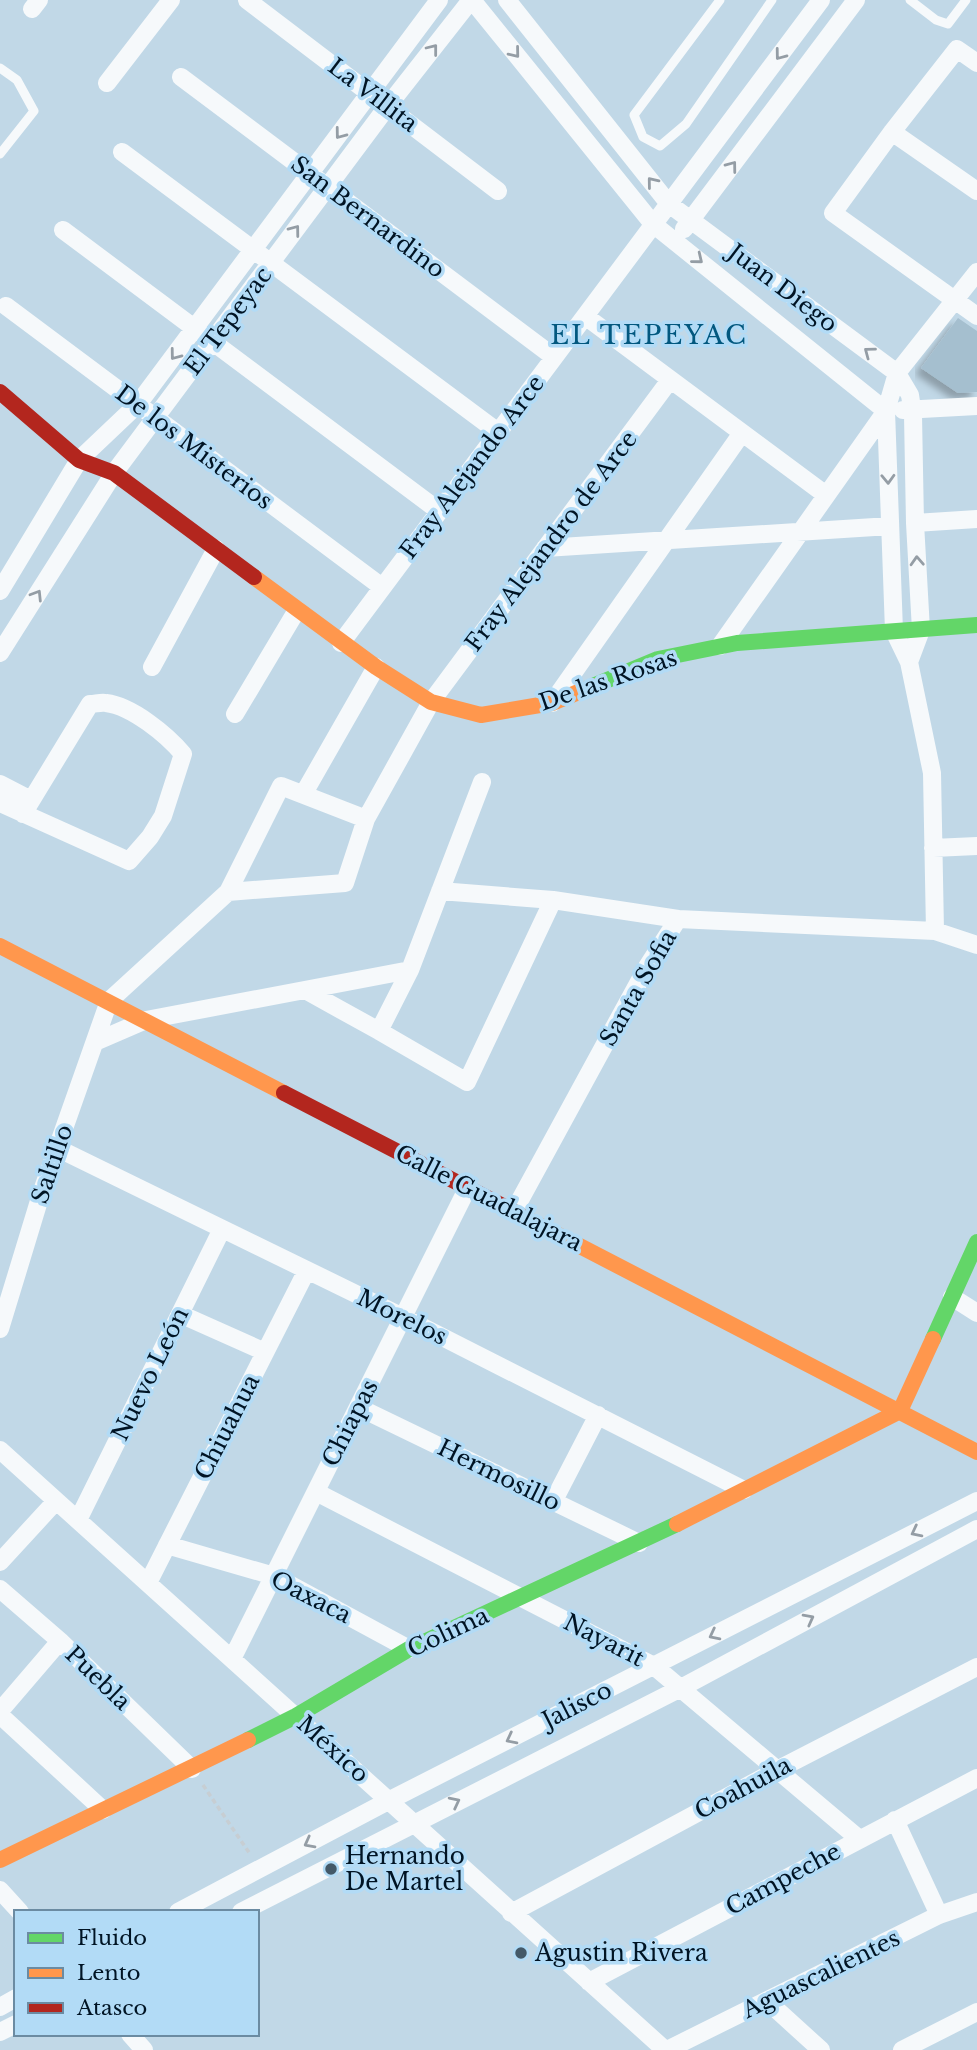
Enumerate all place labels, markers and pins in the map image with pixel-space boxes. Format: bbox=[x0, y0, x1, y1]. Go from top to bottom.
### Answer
place label: Hernando De Martel bbox=[345, 1842, 465, 1896]
marker: Hernando De Martel bbox=[323, 1861, 339, 1877]
place label: Agustin Rivera bbox=[534, 1939, 708, 1967]
marker: Agustin Rivera bbox=[513, 1945, 529, 1961]

